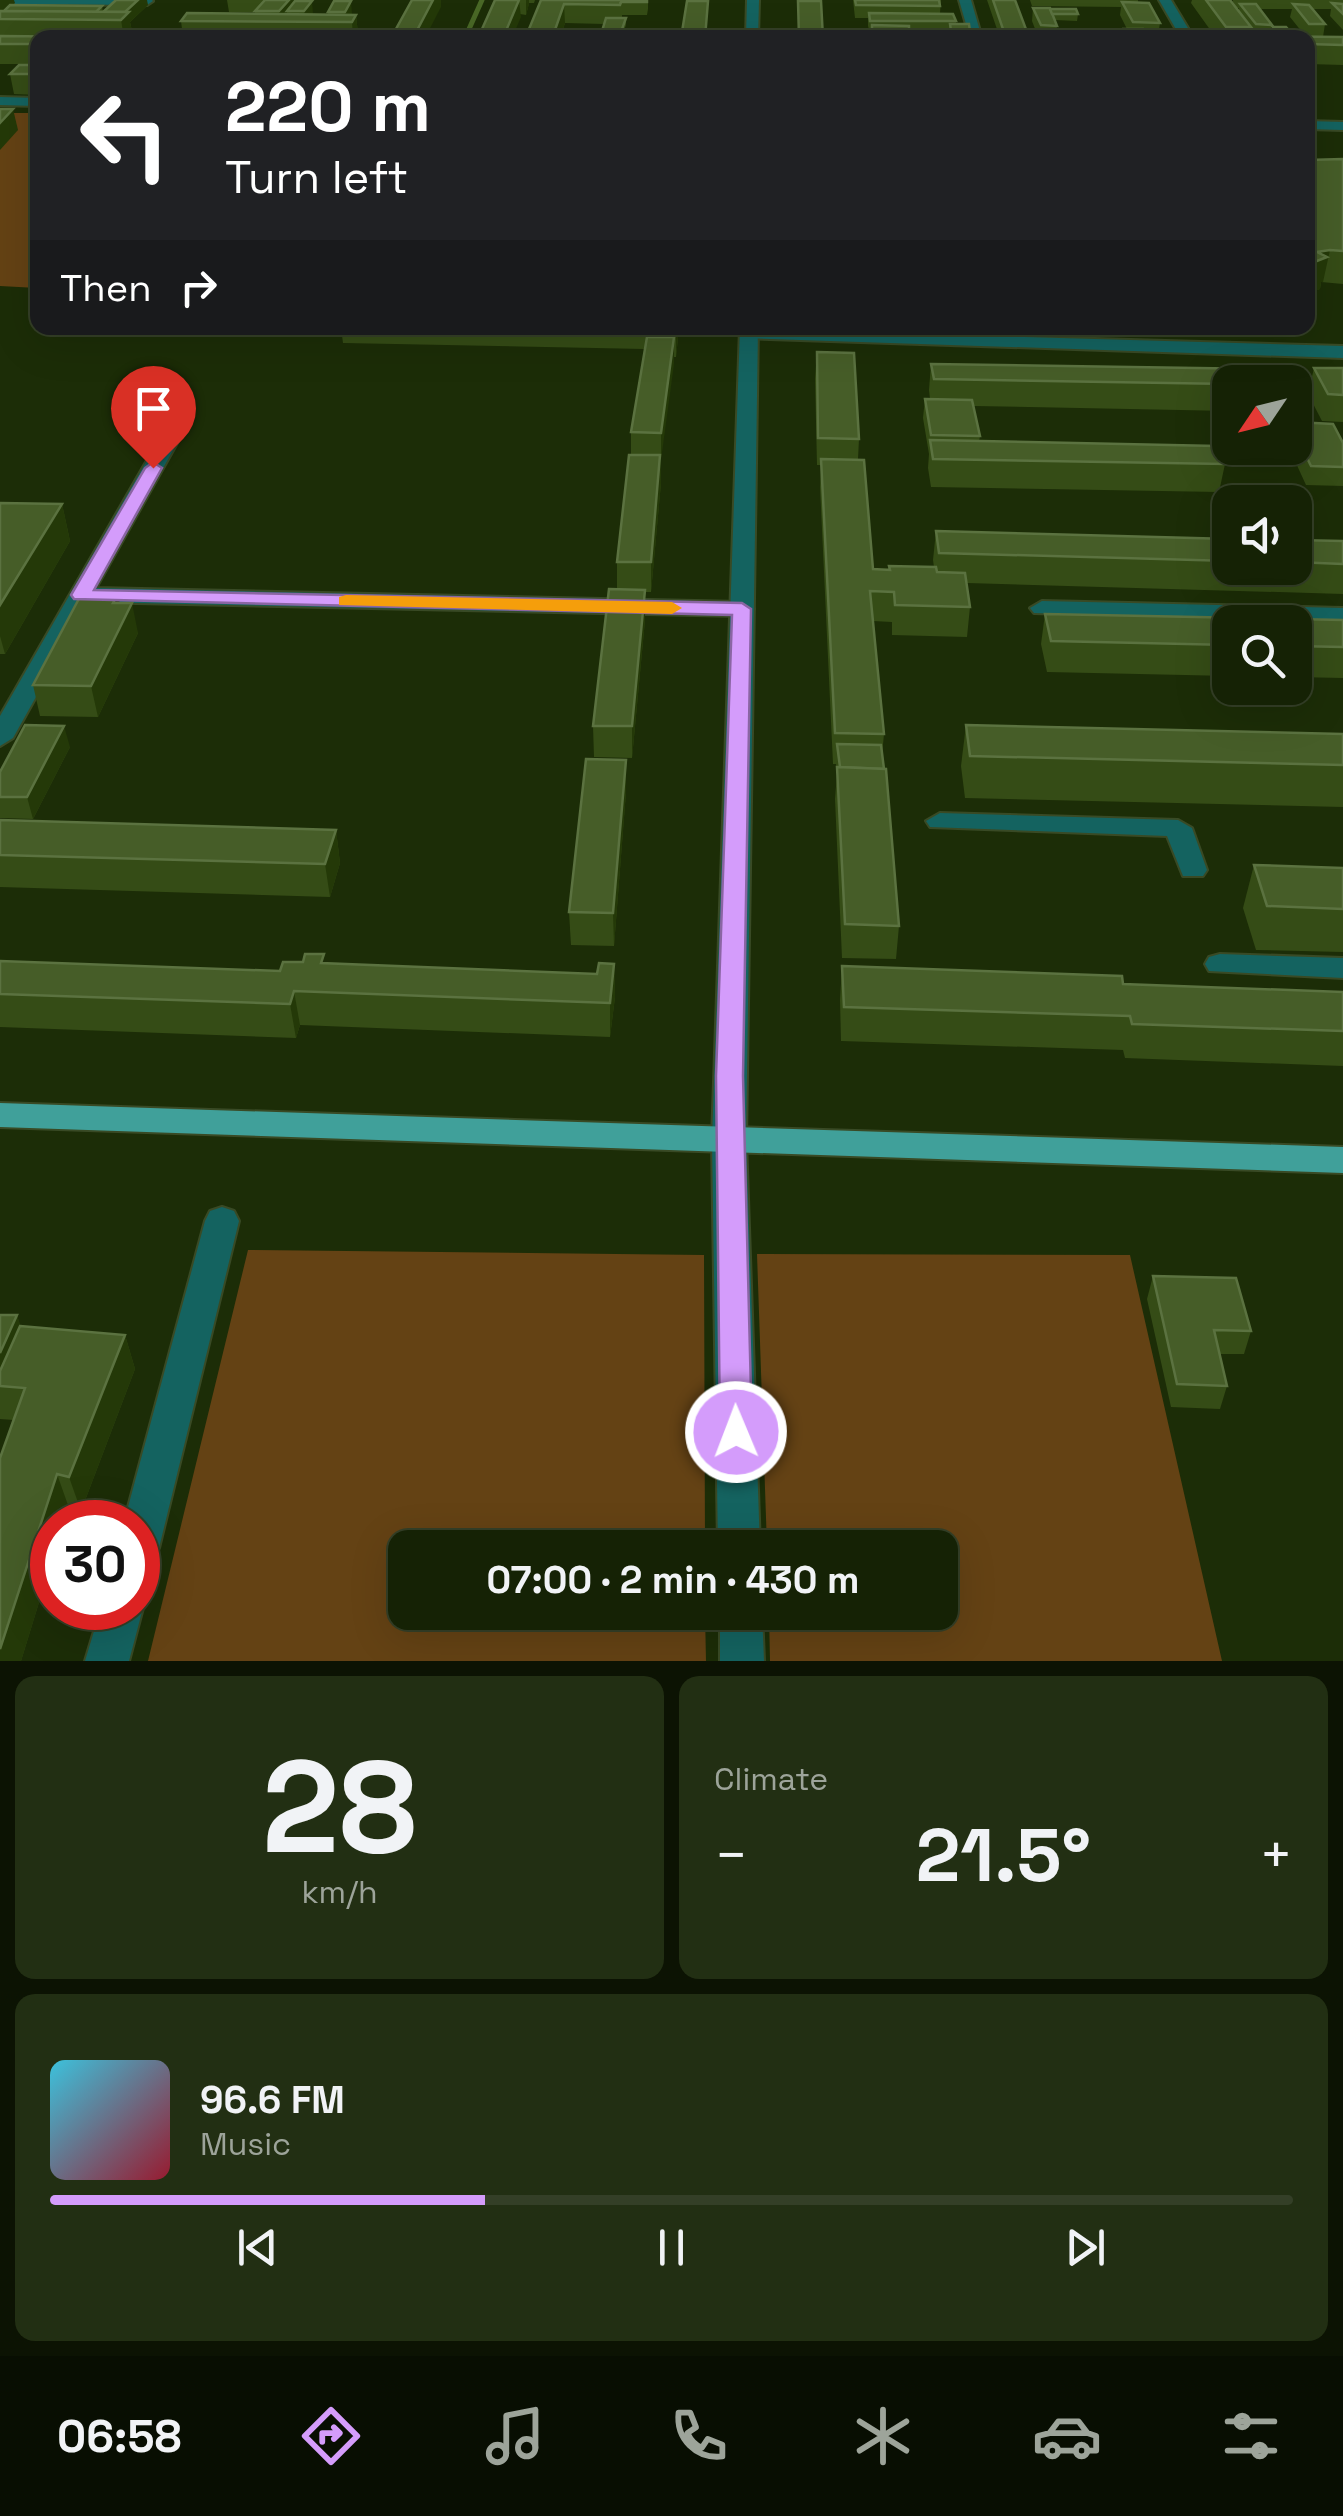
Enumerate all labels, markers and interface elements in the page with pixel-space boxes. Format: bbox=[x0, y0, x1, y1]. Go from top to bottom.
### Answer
text: 220 m bbox=[225, 62, 431, 151]
icon: left bbox=[60, 70, 190, 200]
text: Turn left bbox=[225, 149, 408, 206]
icon: right bbox=[171, 260, 226, 315]
text: Then bbox=[60, 264, 151, 312]
north arrow bbox=[1212, 365, 1312, 465]
map controls bbox=[1212, 365, 1312, 705]
pin bbox=[111, 366, 196, 469]
icon: arrive bbox=[126, 381, 181, 436]
button: sound bbox=[1212, 485, 1312, 585]
button: search bbox=[1212, 605, 1312, 705]
position arrow bbox=[684, 1380, 788, 1484]
speed limit sign: 30 bbox=[30, 1500, 160, 1630]
text: 07:00 · 2 min · 430 m bbox=[487, 1556, 859, 1604]
text: 28 bbox=[262, 1724, 417, 1890]
text: Climate bbox=[714, 1759, 828, 1799]
text: 21.5° bbox=[916, 1807, 1091, 1903]
text: − bbox=[714, 1820, 748, 1890]
text: + bbox=[1259, 1820, 1293, 1890]
text: km/h bbox=[301, 1872, 378, 1912]
text: 96.6 FM bbox=[200, 2076, 345, 2124]
text: Music bbox=[200, 2124, 291, 2164]
icon: previous bbox=[230, 2220, 285, 2275]
icon: pause bbox=[644, 2220, 699, 2275]
icon: next bbox=[1058, 2220, 1113, 2275]
icon: directions bbox=[296, 2401, 366, 2471]
icon: music bbox=[480, 2401, 550, 2471]
icon: phone bbox=[664, 2401, 734, 2471]
icon: climate bbox=[848, 2401, 918, 2471]
icon: car bbox=[1032, 2401, 1102, 2471]
icon: filters bbox=[1216, 2401, 1286, 2471]
text: 06:58 bbox=[57, 2408, 181, 2465]

